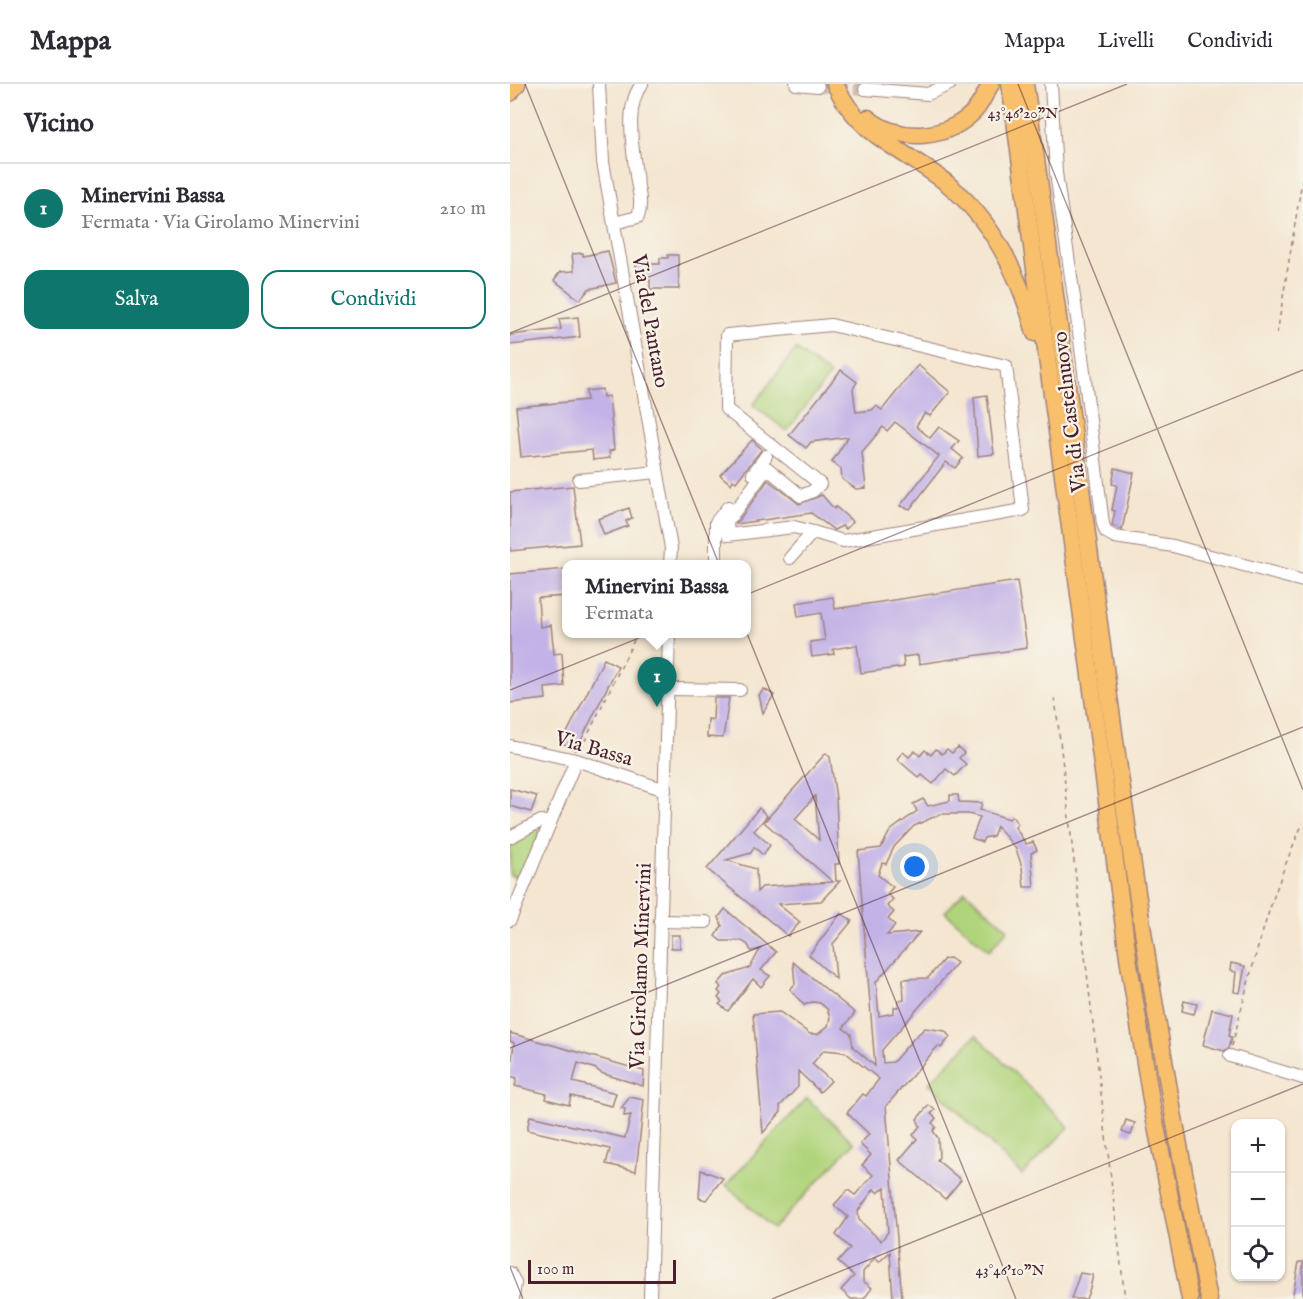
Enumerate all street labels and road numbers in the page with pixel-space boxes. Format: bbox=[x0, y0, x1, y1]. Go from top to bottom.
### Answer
street label: Via del Pantano bbox=[624, 251, 675, 390]
street label: Via di Castelnuovo bbox=[1047, 330, 1094, 495]
street label: Via Bassa bbox=[551, 725, 637, 774]
street label: Via Girolamo Minervini bbox=[624, 862, 659, 1071]

